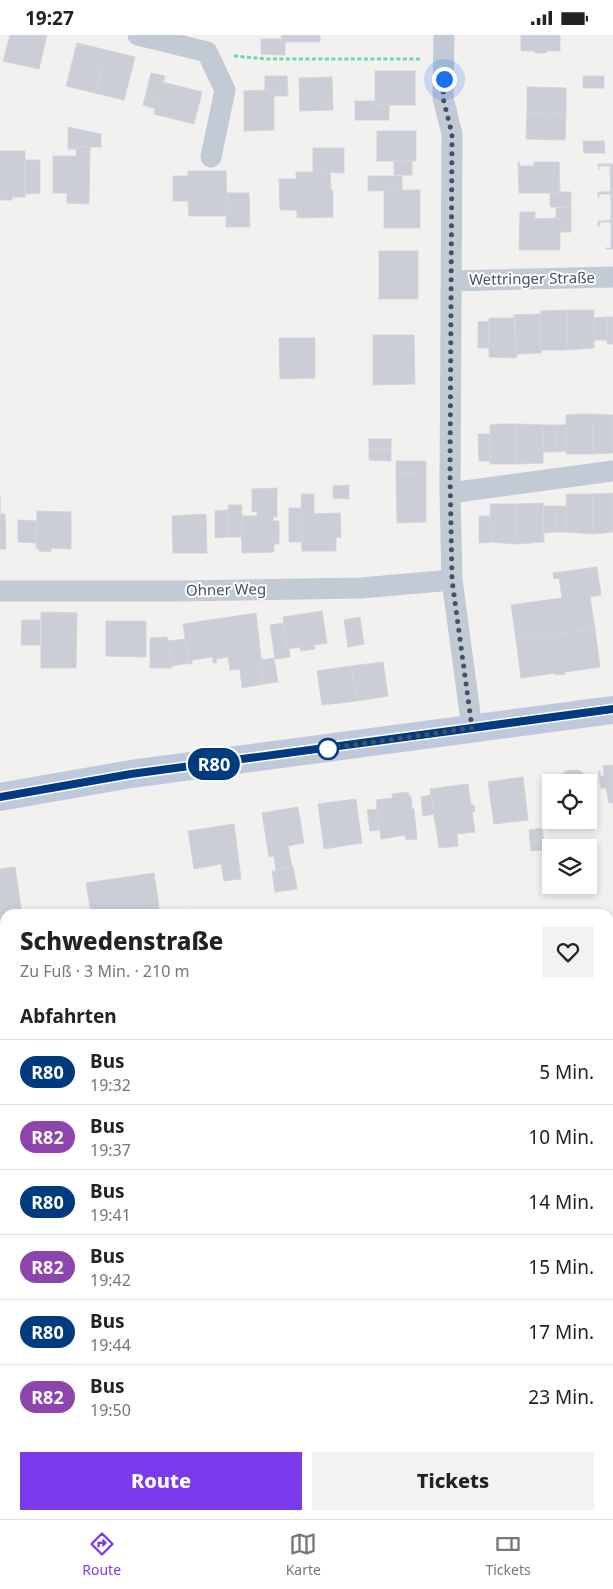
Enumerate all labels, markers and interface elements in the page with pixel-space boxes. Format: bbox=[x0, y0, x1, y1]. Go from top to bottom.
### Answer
text: 19:27 bbox=[25, 5, 74, 31]
your location bbox=[432, 67, 457, 92]
street label: Wettringer Straße bbox=[469, 267, 595, 289]
street label: Ohner Weg bbox=[186, 578, 266, 600]
unlabelled marker bbox=[317, 738, 339, 760]
line badge: R80 bbox=[185, 748, 243, 780]
text: R80 bbox=[198, 752, 230, 776]
map controls bbox=[542, 774, 597, 894]
button: locate bbox=[542, 774, 597, 829]
button: layers bbox=[542, 839, 597, 894]
text: Schwedenstraße bbox=[20, 924, 223, 957]
button: heart bbox=[542, 926, 594, 978]
text: Zu Fuß · 3 Min. · 210 m bbox=[20, 960, 189, 982]
text: Abfahrten bbox=[20, 1003, 117, 1029]
text: Bus bbox=[90, 1048, 125, 1074]
text: 5 Min. bbox=[539, 1059, 594, 1085]
text: R80 bbox=[31, 1060, 64, 1084]
text: 19:32 bbox=[90, 1074, 131, 1096]
text: Bus bbox=[90, 1113, 125, 1139]
text: 10 Min. bbox=[528, 1124, 594, 1150]
text: R82 bbox=[31, 1125, 64, 1149]
text: 19:37 bbox=[90, 1139, 131, 1161]
text: Bus bbox=[90, 1178, 125, 1204]
text: 14 Min. bbox=[528, 1189, 594, 1215]
text: R80 bbox=[31, 1190, 64, 1214]
text: 19:41 bbox=[90, 1204, 131, 1226]
text: Bus bbox=[90, 1243, 125, 1269]
text: 15 Min. bbox=[528, 1254, 594, 1280]
text: R82 bbox=[31, 1255, 64, 1279]
text: 19:42 bbox=[90, 1269, 131, 1291]
text: Bus bbox=[90, 1308, 125, 1334]
text: 17 Min. bbox=[528, 1319, 594, 1345]
text: R80 bbox=[31, 1320, 64, 1344]
text: 19:44 bbox=[90, 1334, 131, 1356]
text: Bus bbox=[90, 1373, 125, 1399]
text: 23 Min. bbox=[528, 1384, 594, 1410]
text: R82 bbox=[31, 1385, 64, 1409]
text: 19:50 bbox=[90, 1399, 131, 1421]
button: Route bbox=[20, 1452, 302, 1510]
button: Tickets bbox=[312, 1452, 594, 1510]
tab: Route bbox=[82, 1530, 121, 1579]
tab: Karte bbox=[286, 1530, 321, 1579]
tab: Tickets bbox=[485, 1530, 531, 1579]

